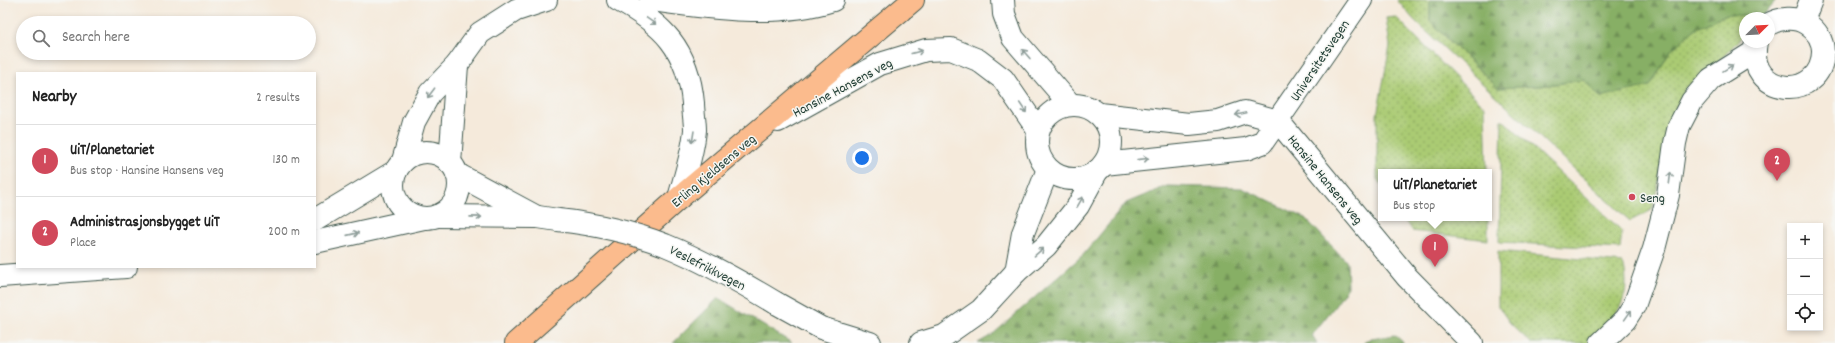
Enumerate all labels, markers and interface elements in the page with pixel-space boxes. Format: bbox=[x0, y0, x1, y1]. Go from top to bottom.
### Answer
north arrow bbox=[1739, 12, 1775, 48]
search box bbox=[16, 16, 316, 60]
street label: Universitetsvegen bbox=[1286, 16, 1355, 106]
one-way arrow bbox=[645, 17, 656, 25]
icon: search bbox=[30, 27, 52, 49]
text: Search here bbox=[62, 27, 130, 49]
one-way arrow bbox=[911, 48, 924, 55]
one-way arrow bbox=[1021, 49, 1030, 60]
street label: Hansine Hansens veg bbox=[789, 54, 896, 124]
one-way arrow bbox=[1722, 64, 1733, 72]
text: Nearby bbox=[32, 86, 76, 110]
one-way arrow bbox=[426, 88, 435, 99]
text: 2 results bbox=[256, 89, 300, 108]
one-way arrow bbox=[1019, 102, 1027, 113]
one-way arrow bbox=[1234, 111, 1247, 119]
street label: Erling Kjeldsens veg bbox=[668, 130, 761, 213]
one-way arrow bbox=[689, 130, 697, 143]
street label: Hansine Hansens veg bbox=[1282, 131, 1367, 229]
text: UiT/Planetariet bbox=[70, 140, 154, 162]
your location bbox=[852, 148, 872, 168]
pin: 2 bbox=[1764, 148, 1790, 181]
text: 1 bbox=[44, 151, 46, 170]
text: 130 m bbox=[272, 151, 300, 170]
one-way arrow bbox=[1136, 156, 1149, 163]
text: Bus stop · Hansine Hansens veg bbox=[70, 162, 224, 181]
popup bbox=[1378, 169, 1492, 221]
one-way arrow bbox=[1666, 172, 1674, 185]
text: UiT/Planetariet bbox=[1393, 175, 1477, 197]
place label: Seng bbox=[1640, 189, 1665, 209]
marker: Seng bbox=[1627, 192, 1637, 202]
one-way arrow bbox=[1077, 196, 1085, 208]
text: Bus stop bbox=[1393, 197, 1435, 216]
text: Administrasjonsbygget UiT bbox=[70, 212, 220, 234]
one-way arrow bbox=[469, 213, 482, 221]
text: 2 bbox=[42, 223, 48, 242]
text: 200 m bbox=[268, 223, 300, 242]
map controls bbox=[1787, 223, 1823, 331]
button: + bbox=[1787, 223, 1823, 259]
one-way arrow bbox=[346, 230, 359, 238]
text: Place bbox=[70, 234, 96, 253]
pin: 1 bbox=[1422, 234, 1448, 267]
street label: Veslefrikkvegen bbox=[665, 241, 749, 297]
one-way arrow bbox=[1033, 247, 1044, 256]
button: − bbox=[1787, 259, 1823, 295]
button: locate bbox=[1787, 295, 1823, 331]
one-way arrow bbox=[1624, 310, 1632, 321]

